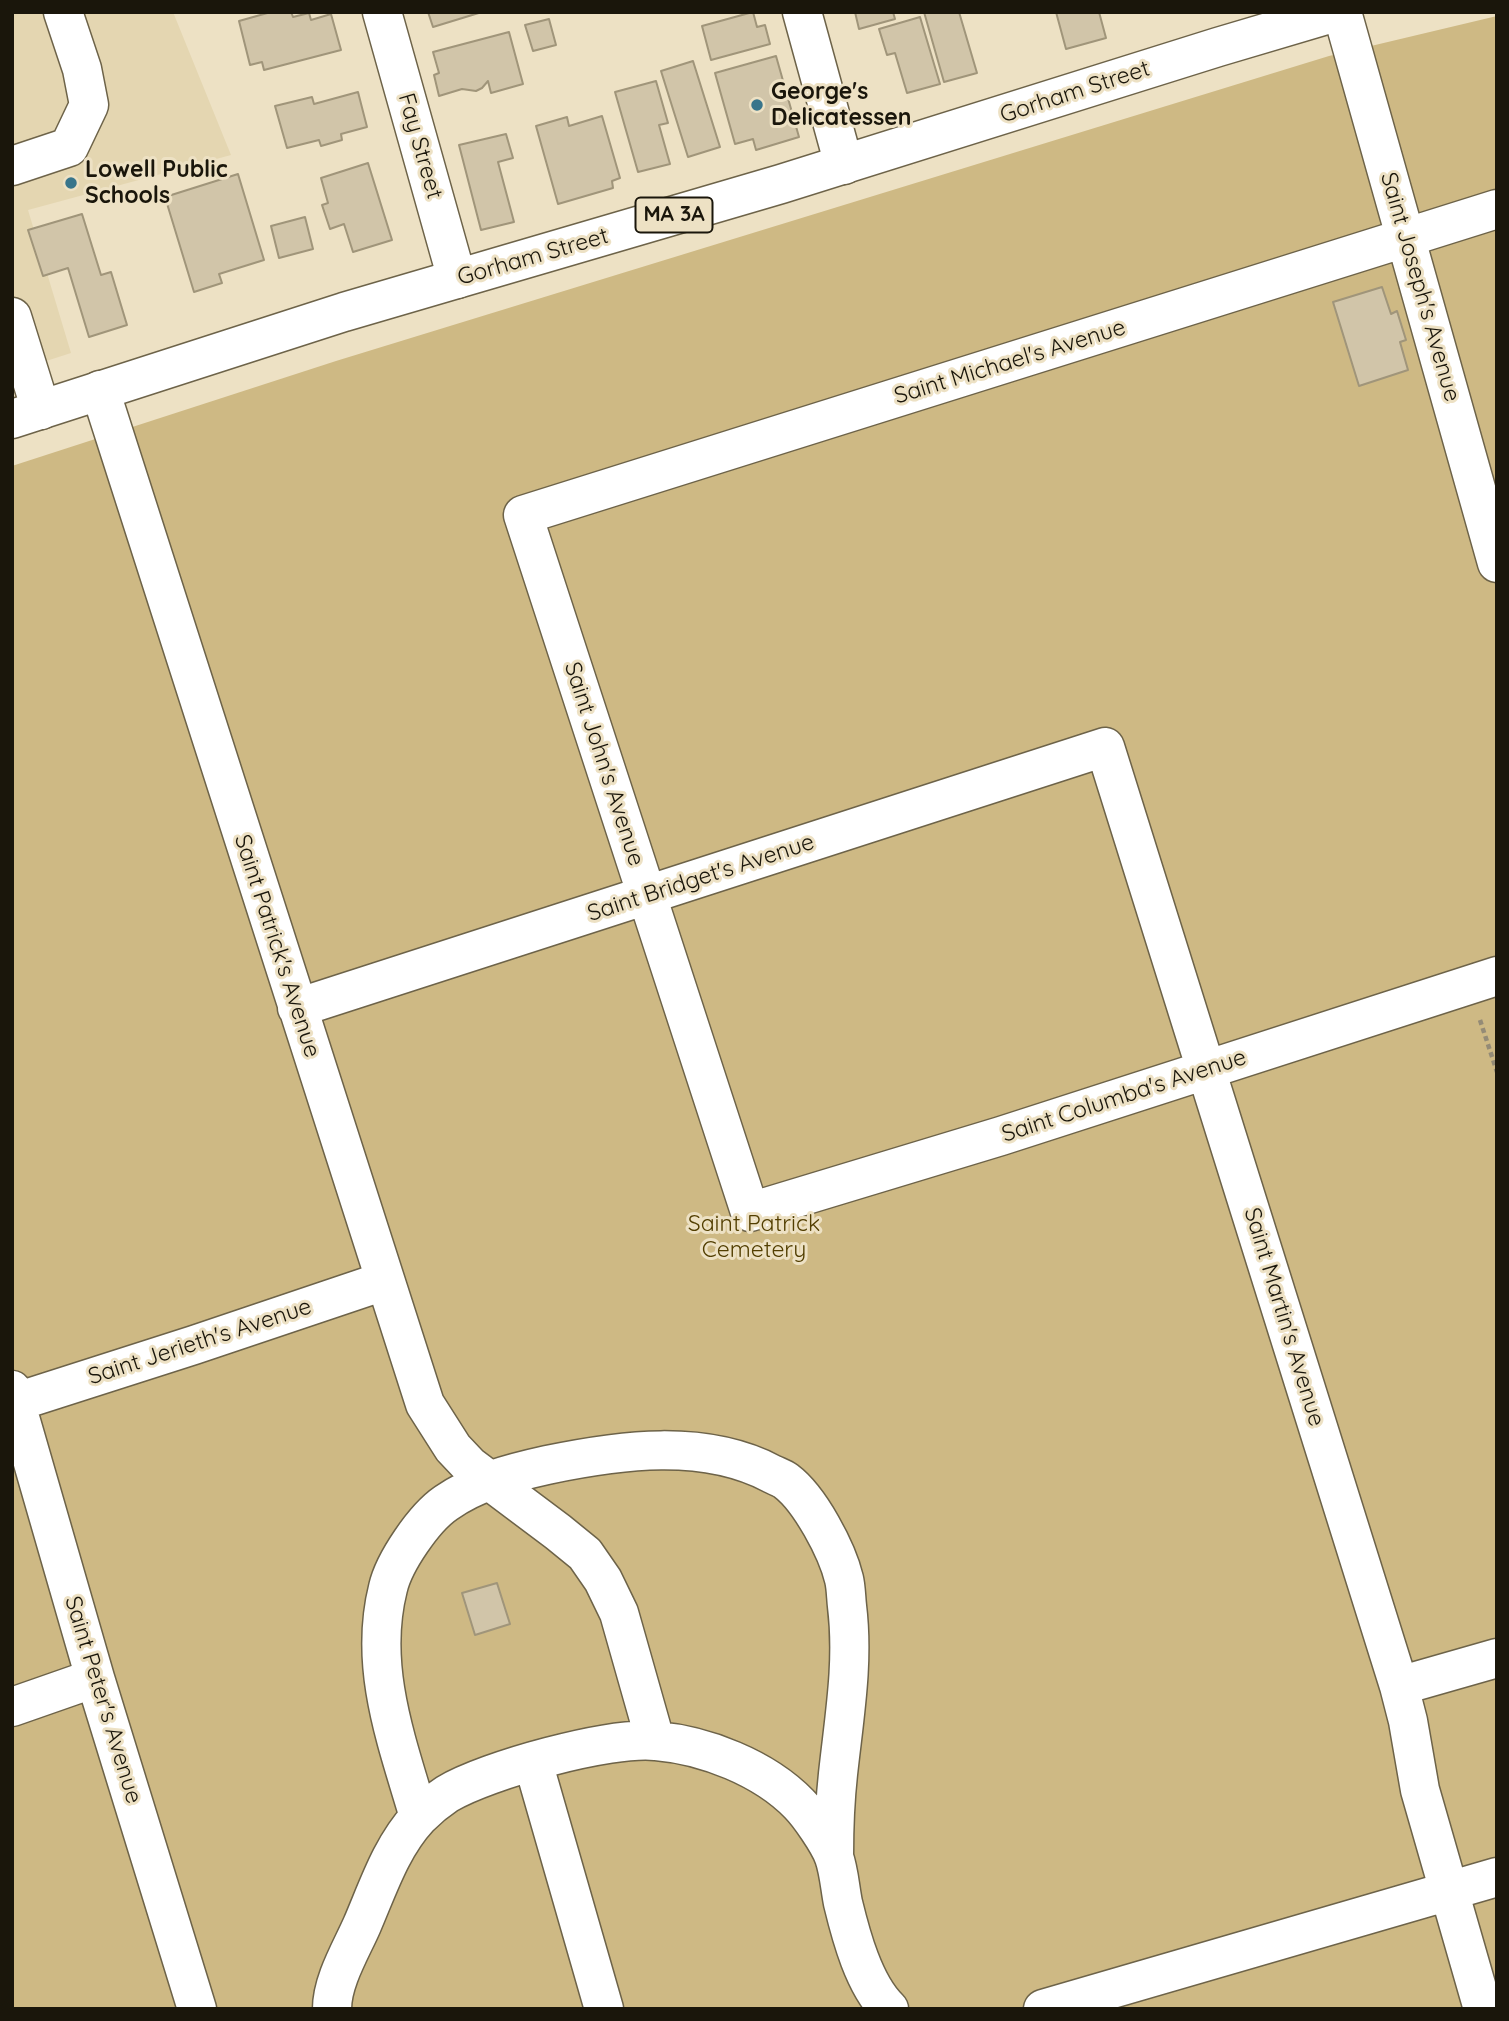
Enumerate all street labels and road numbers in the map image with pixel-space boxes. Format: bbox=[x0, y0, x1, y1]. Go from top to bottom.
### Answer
street label: Gorham Street bbox=[997, 55, 1153, 129]
street label: Fay Street bbox=[392, 90, 448, 202]
street label: Saint Joseph's Avenue bbox=[1374, 169, 1466, 405]
road number: MA 3A bbox=[636, 198, 712, 232]
street label: Gorham Street bbox=[454, 222, 612, 292]
street label: Saint Michael's Avenue bbox=[891, 314, 1129, 410]
street label: Saint John's Avenue bbox=[558, 659, 650, 869]
street label: Saint Bridget's Avenue bbox=[584, 828, 818, 928]
street label: Saint Patrick's Avenue bbox=[228, 831, 326, 1061]
street label: Saint Columba's Avenue bbox=[998, 1043, 1250, 1149]
street label: Saint Martin's Avenue bbox=[1238, 1204, 1330, 1430]
street label: Saint Jerieth's Avenue bbox=[85, 1293, 315, 1391]
street label: Saint Peter's Avenue bbox=[58, 1593, 148, 1807]

